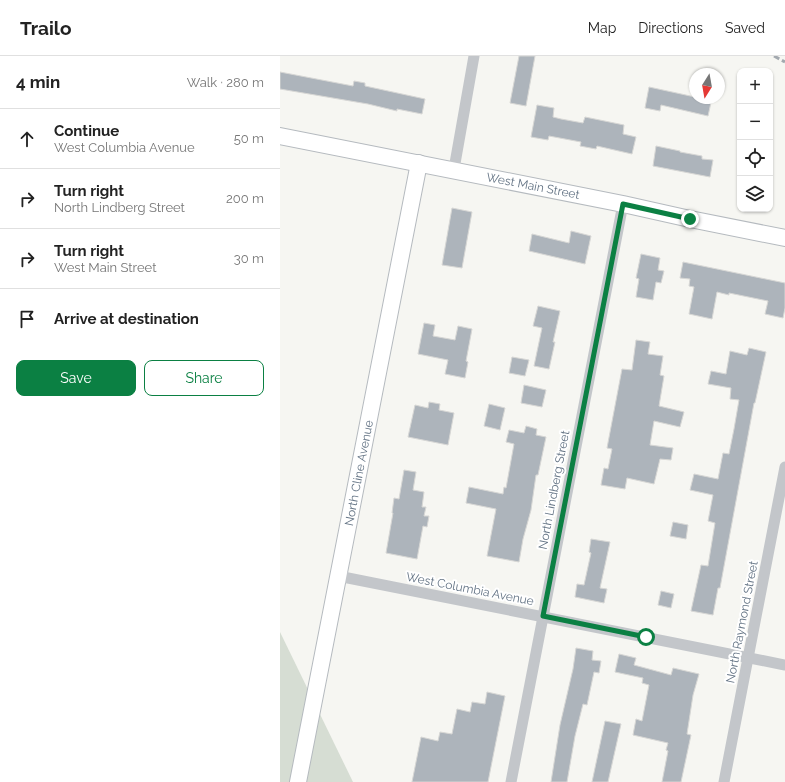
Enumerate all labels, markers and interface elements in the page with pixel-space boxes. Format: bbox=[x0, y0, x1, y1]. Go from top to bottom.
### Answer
text: Trailo bbox=[20, 17, 71, 39]
text: Map bbox=[588, 20, 616, 36]
text: Directions bbox=[638, 20, 703, 36]
text: Saved bbox=[725, 20, 765, 36]
north arrow bbox=[689, 68, 725, 104]
map controls bbox=[737, 68, 773, 212]
button: + bbox=[737, 68, 773, 104]
text: 4 min bbox=[16, 72, 60, 92]
text: Walk · 280 m bbox=[187, 75, 264, 90]
button: − bbox=[737, 104, 773, 140]
text: Continue bbox=[54, 122, 119, 140]
icon: ahead bbox=[16, 128, 38, 150]
text: 50 m bbox=[234, 131, 264, 146]
text: West Columbia Avenue bbox=[54, 140, 195, 155]
button: locate bbox=[737, 140, 773, 176]
street label: West Main Street bbox=[485, 170, 581, 202]
button: layers bbox=[737, 176, 773, 212]
text: Turn right bbox=[54, 182, 124, 200]
icon: right bbox=[16, 188, 38, 210]
text: 200 m bbox=[226, 191, 264, 206]
text: North Lindberg Street bbox=[54, 200, 185, 215]
route end bbox=[681, 210, 699, 228]
text: Turn right bbox=[54, 242, 124, 260]
icon: right bbox=[16, 248, 38, 270]
text: 30 m bbox=[234, 251, 264, 266]
text: West Main Street bbox=[54, 260, 157, 275]
icon: arrive bbox=[16, 308, 38, 330]
text: Arrive at destination bbox=[54, 310, 199, 328]
button: Save bbox=[16, 360, 136, 396]
button: Share bbox=[144, 360, 264, 396]
street label: North Cline Avenue bbox=[342, 419, 376, 527]
street label: North Lindberg Street bbox=[536, 429, 572, 551]
street label: North Raymond Street bbox=[723, 560, 761, 684]
street label: West Columbia Avenue bbox=[405, 570, 535, 608]
route start bbox=[637, 628, 655, 646]

